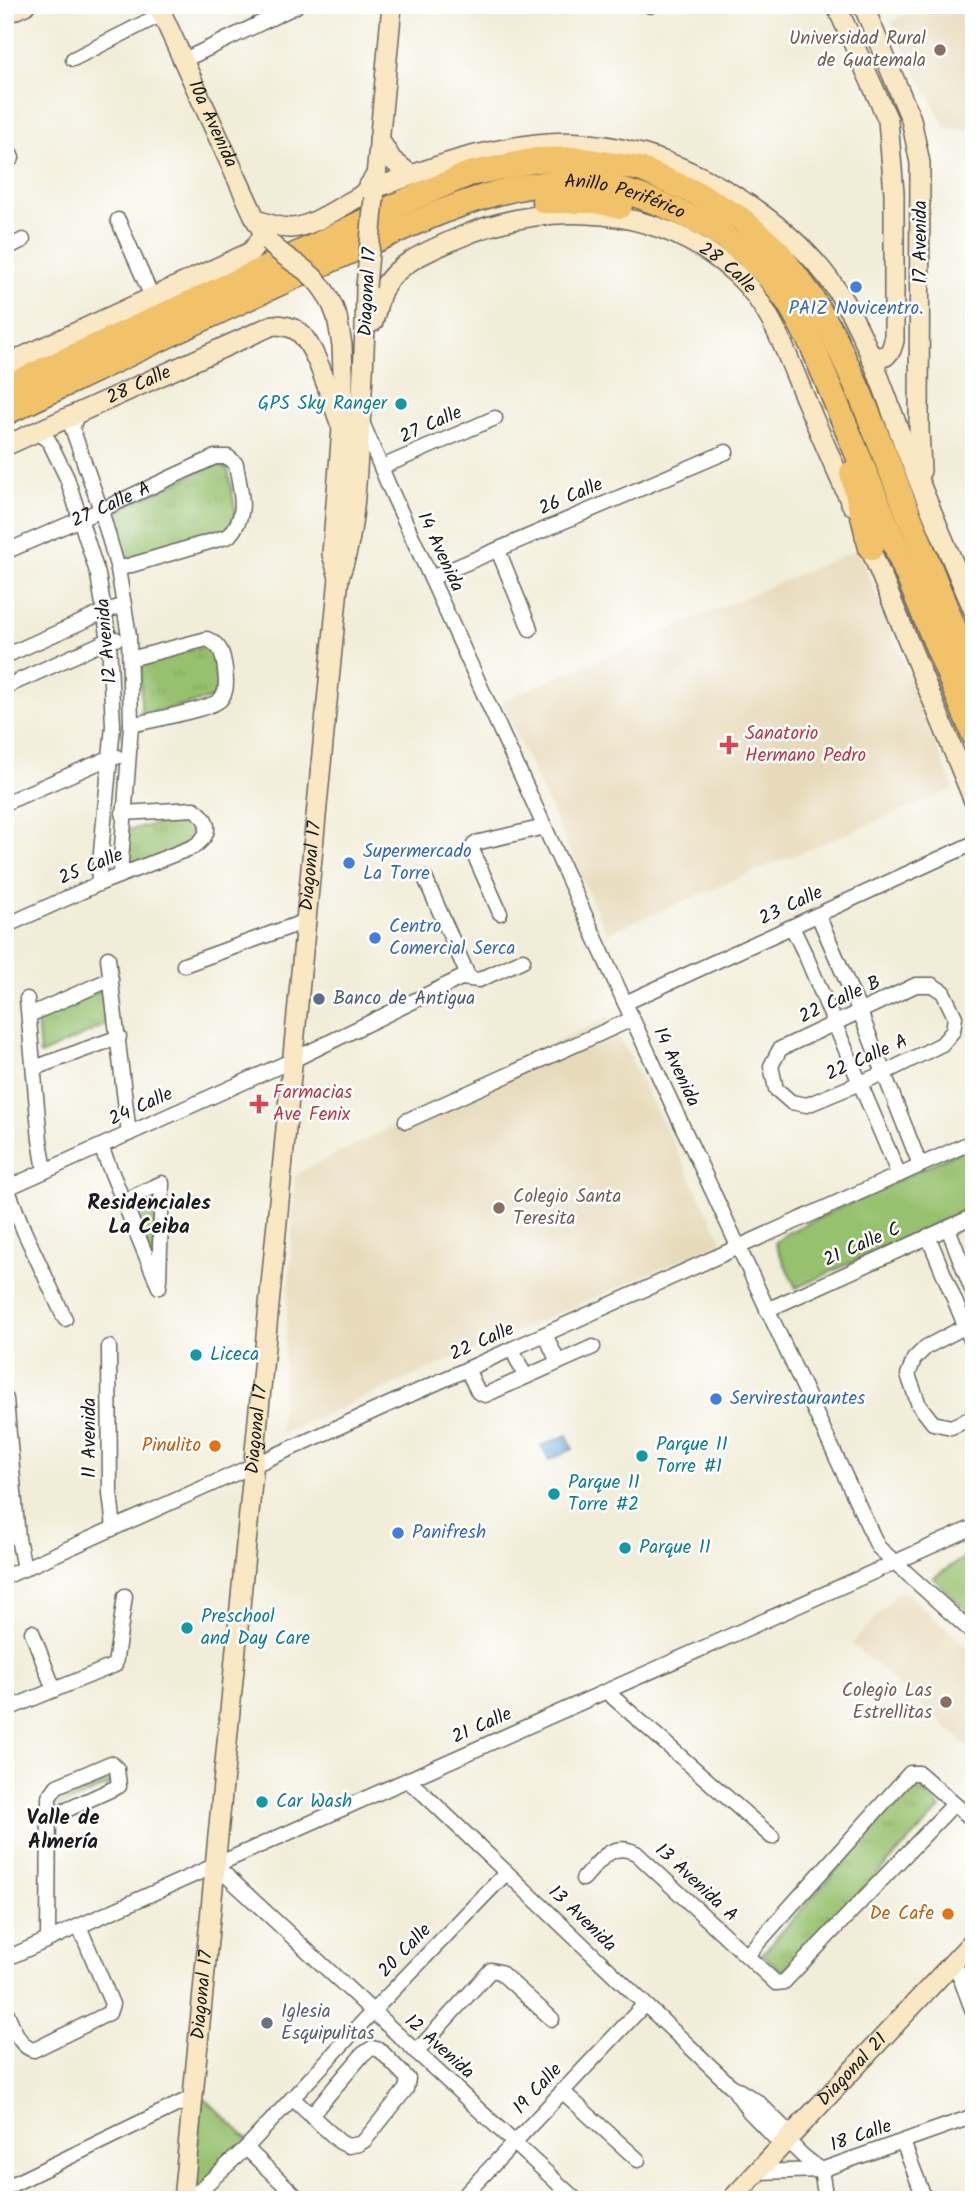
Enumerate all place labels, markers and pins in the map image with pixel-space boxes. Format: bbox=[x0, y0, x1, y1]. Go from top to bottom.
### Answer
place label: Universidad Rural de Guatemala bbox=[789, 24, 926, 76]
marker: Universidad Rural de Guatemala bbox=[932, 42, 948, 58]
marker: PAIZ Novicentro. bbox=[848, 279, 864, 295]
place label: PAIZ Novicentro. bbox=[788, 294, 924, 324]
place label: GPS Sky Ranger bbox=[258, 389, 389, 419]
marker: GPS Sky Ranger bbox=[393, 396, 409, 412]
place label: Sanatorio Hermano Pedro bbox=[745, 719, 866, 771]
marker: Sanatorio Hermano Pedro bbox=[719, 735, 739, 755]
place label: Supermercado La Torre bbox=[363, 837, 472, 889]
marker: Supermercado La Torre bbox=[341, 855, 357, 871]
place label: Centro Comercial Serca bbox=[389, 912, 515, 964]
marker: Centro Comercial Serca bbox=[367, 930, 383, 946]
place label: Banco de Antigua bbox=[333, 984, 475, 1014]
marker: Banco de Antigua bbox=[311, 991, 327, 1007]
place label: Farmacias Ave Fenix bbox=[273, 1078, 352, 1130]
marker: Farmacias Ave Fenix bbox=[251, 1096, 267, 1112]
place label: Colegio Santa Teresita bbox=[513, 1182, 621, 1234]
marker: Colegio Santa Teresita bbox=[491, 1200, 507, 1216]
place label: Liceca bbox=[210, 1340, 259, 1370]
marker: Liceca bbox=[188, 1347, 204, 1363]
place label: Servirestaurantes bbox=[730, 1384, 865, 1414]
marker: Servirestaurantes bbox=[708, 1391, 724, 1407]
place label: Parque 11 Torre #1 bbox=[656, 1430, 728, 1482]
place label: Pinulito bbox=[142, 1431, 201, 1461]
marker: Pinulito bbox=[207, 1438, 223, 1454]
marker: Parque 11 Torre #1 bbox=[634, 1448, 650, 1464]
place label: Parque 11 Torre #2 bbox=[568, 1468, 640, 1520]
marker: Parque 11 Torre #2 bbox=[546, 1486, 562, 1502]
place label: Panifresh bbox=[412, 1518, 486, 1548]
marker: Panifresh bbox=[390, 1525, 406, 1541]
place label: Parque 11 bbox=[639, 1533, 711, 1563]
marker: Parque 11 bbox=[617, 1540, 633, 1556]
place label: Preschool and Day Care bbox=[201, 1602, 310, 1654]
marker: Preschool and Day Care bbox=[179, 1620, 195, 1636]
place label: Colegio Las Estrellitas bbox=[842, 1676, 932, 1728]
marker: Colegio Las Estrellitas bbox=[938, 1694, 954, 1710]
place label: Car Wash bbox=[276, 1787, 352, 1817]
marker: Car Wash bbox=[254, 1794, 270, 1810]
place label: De Cafe bbox=[870, 1899, 934, 1929]
marker: De Cafe bbox=[940, 1906, 956, 1922]
place label: Iglesia Esquipulitas bbox=[281, 1997, 375, 2049]
marker: Iglesia Esquipulitas bbox=[259, 2015, 275, 2031]

